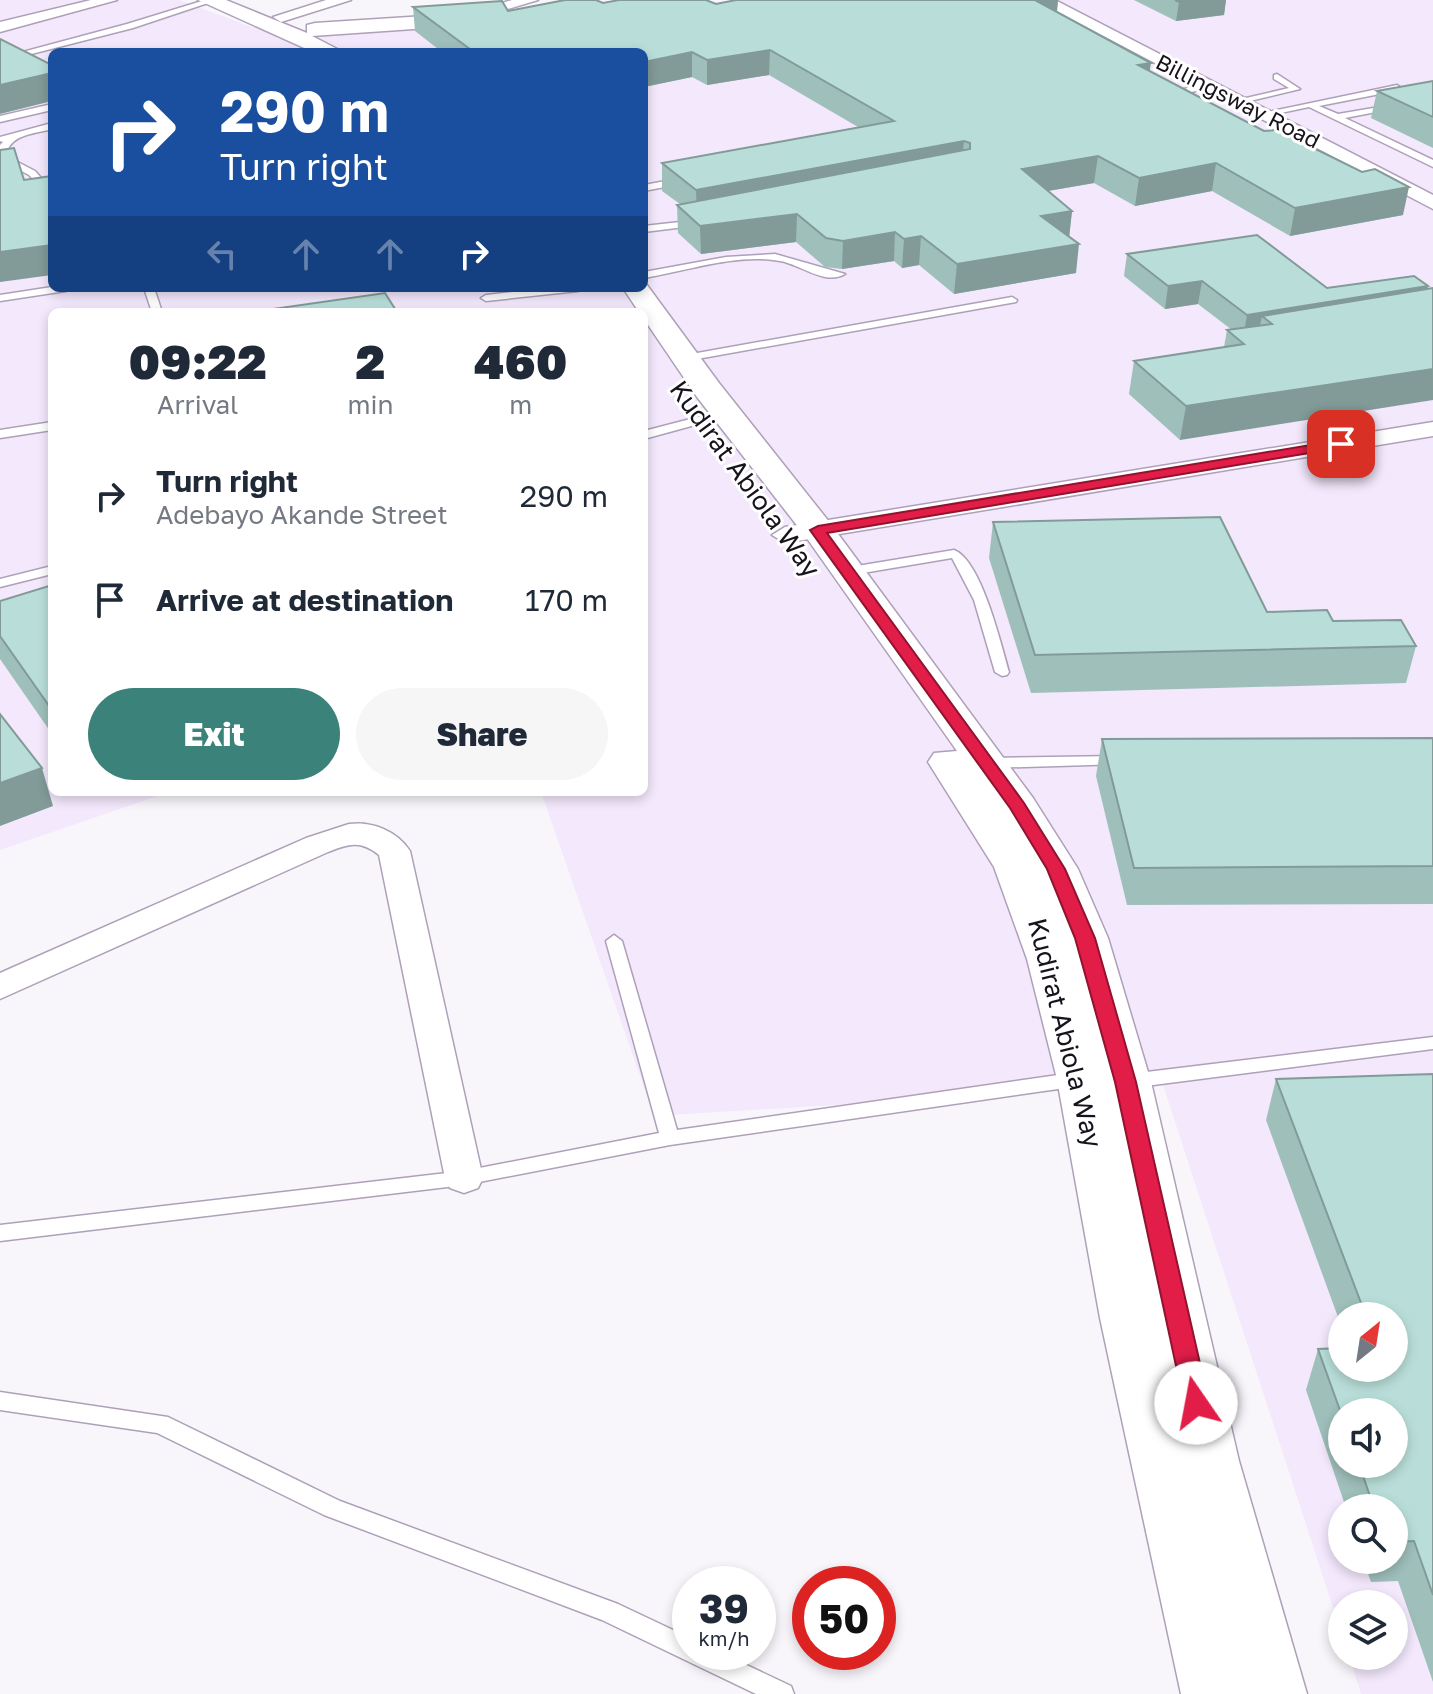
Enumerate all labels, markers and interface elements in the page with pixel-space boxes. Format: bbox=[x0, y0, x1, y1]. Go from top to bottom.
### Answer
street label: Billingsway Road bbox=[1152, 48, 1325, 154]
text: 290 m bbox=[220, 77, 389, 144]
icon: right bbox=[88, 80, 192, 184]
text: Turn right bbox=[220, 145, 388, 188]
icon: left bbox=[200, 232, 244, 276]
icon: ahead bbox=[284, 232, 328, 276]
icon: ahead bbox=[368, 232, 412, 276]
icon: right bbox=[452, 232, 496, 276]
text: 09:22 bbox=[129, 332, 267, 390]
text: 2 bbox=[356, 332, 385, 390]
text: 460 bbox=[474, 332, 567, 390]
street label: Kudirat Abiola Way bbox=[664, 374, 827, 583]
text: Arrival bbox=[157, 389, 238, 420]
text: min bbox=[347, 389, 393, 420]
text: m bbox=[509, 389, 532, 420]
pin bbox=[1307, 410, 1375, 478]
icon: arrive bbox=[1319, 422, 1363, 466]
text: Turn right bbox=[156, 463, 298, 499]
icon: right bbox=[88, 474, 132, 518]
text: 290 m bbox=[520, 478, 608, 514]
text: Adebayo Akande Street bbox=[156, 499, 448, 530]
icon: arrive bbox=[88, 578, 132, 622]
text: Arrive at destination bbox=[156, 582, 453, 618]
text: 170 m bbox=[525, 582, 608, 618]
button: Exit bbox=[88, 688, 340, 780]
button: Share bbox=[356, 688, 608, 780]
street label: Kudirat Abiola Way bbox=[1022, 915, 1109, 1151]
north arrow bbox=[1328, 1302, 1408, 1382]
map controls bbox=[1328, 1302, 1408, 1670]
position arrow bbox=[1154, 1361, 1238, 1445]
button: sound bbox=[1328, 1398, 1408, 1478]
button: search bbox=[1328, 1494, 1408, 1574]
speed limit sign: 50 bbox=[792, 1566, 896, 1670]
text: 39 bbox=[699, 1584, 749, 1632]
button: layers bbox=[1328, 1590, 1408, 1670]
text: km/h bbox=[699, 1626, 749, 1650]

